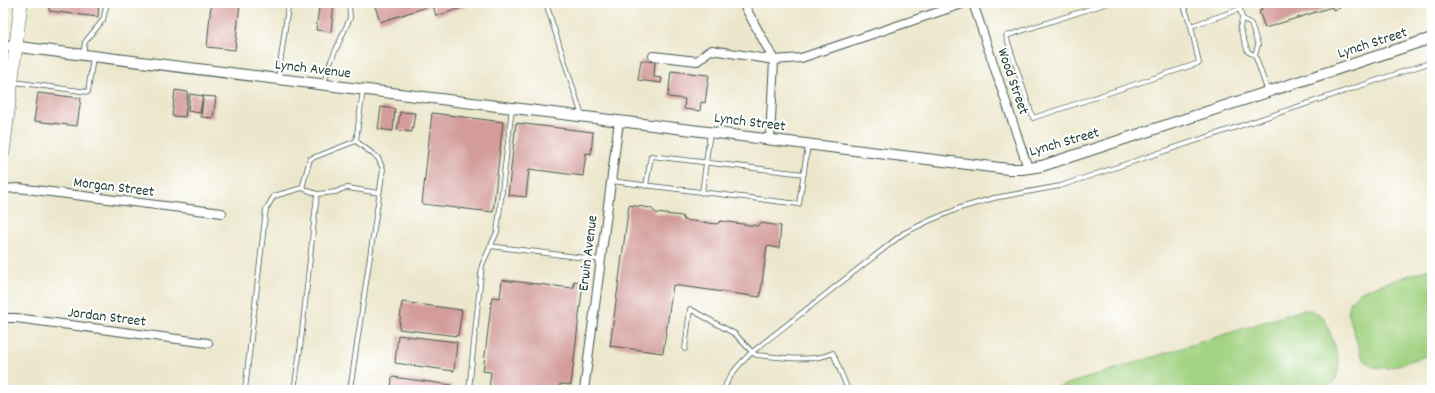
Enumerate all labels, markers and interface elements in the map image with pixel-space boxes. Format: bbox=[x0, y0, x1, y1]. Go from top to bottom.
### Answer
street label: Lynch Street bbox=[1335, 22, 1411, 65]
street label: Wood Street bbox=[990, 46, 1034, 118]
street label: Lynch Avenue bbox=[273, 54, 352, 86]
street label: Lynch Street bbox=[713, 108, 787, 138]
street label: Lynch Street bbox=[1027, 122, 1103, 163]
street label: Morgan Street bbox=[72, 172, 156, 204]
street label: Erwin Avenue bbox=[573, 214, 605, 292]
street label: Jordan Street bbox=[66, 302, 148, 334]

